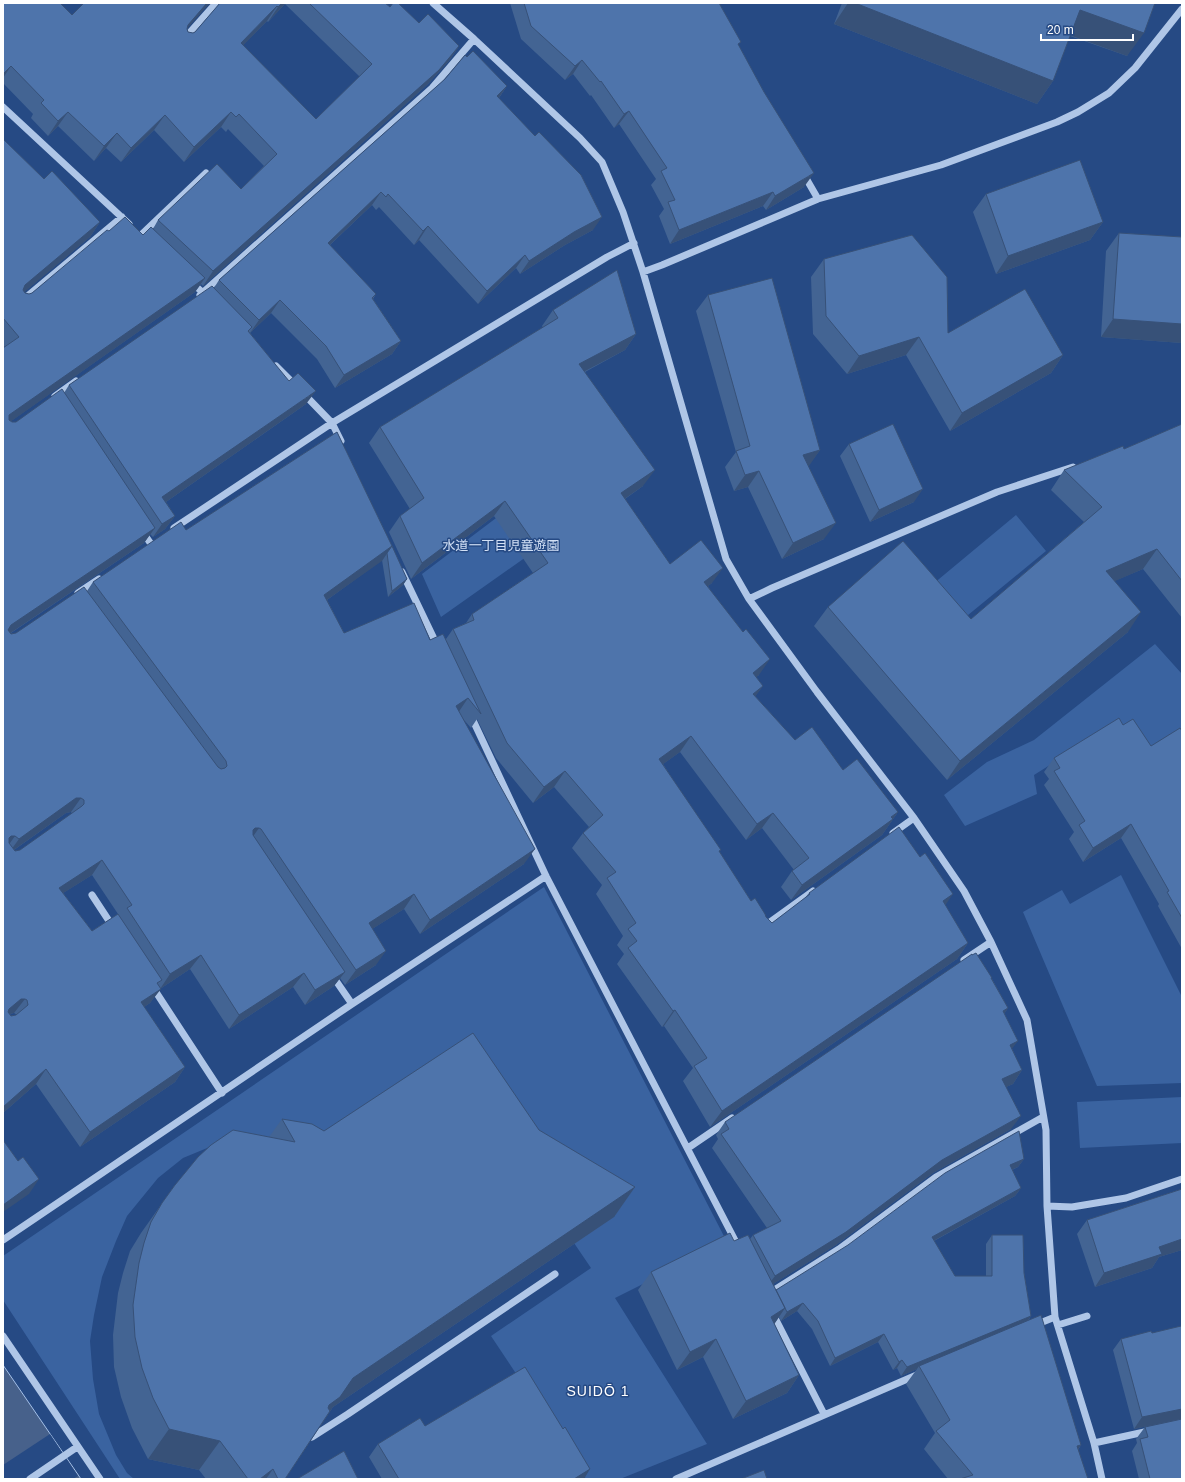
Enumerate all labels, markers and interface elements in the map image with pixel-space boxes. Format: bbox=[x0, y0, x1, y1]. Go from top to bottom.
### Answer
scale bar bbox=[1041, 16, 1133, 42]
text: 20 m bbox=[1047, 23, 1074, 37]
park label: 水道一丁目児童遊園 bbox=[442, 538, 560, 553]
district label: SUIDŌ 1 bbox=[566, 1383, 630, 1399]

